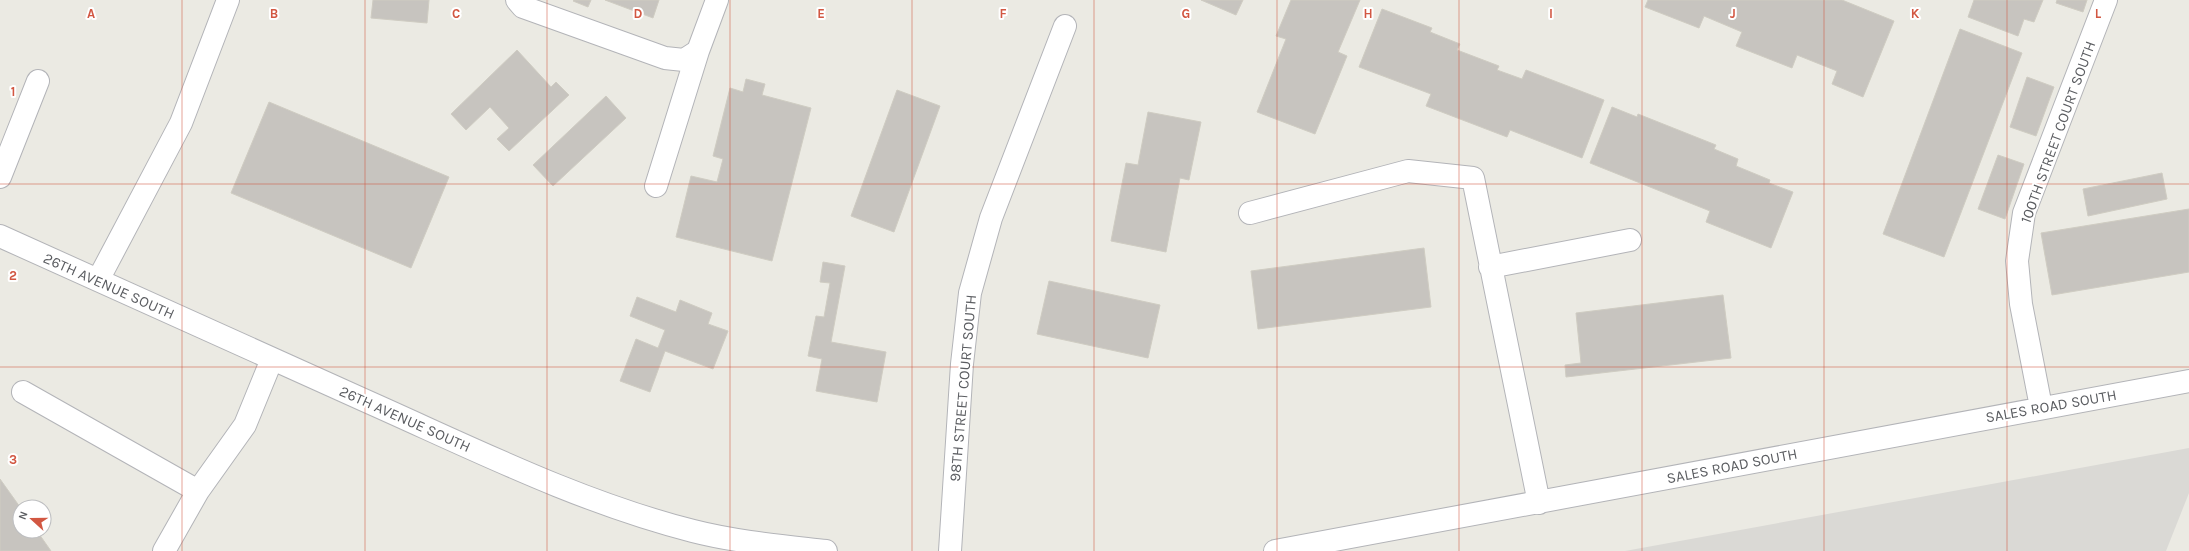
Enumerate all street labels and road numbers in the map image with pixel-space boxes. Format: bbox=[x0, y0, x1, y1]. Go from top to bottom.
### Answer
street label: 100TH STREET COURT SOUTH bbox=[2017, 38, 2099, 226]
street label: 26TH AVENUE SOUTH bbox=[41, 249, 177, 323]
street label: 98TH STREET COURT SOUTH bbox=[946, 294, 980, 482]
street label: 26TH AVENUE SOUTH bbox=[337, 382, 473, 456]
street label: SALES ROAD SOUTH bbox=[1984, 386, 2118, 426]
street label: SALES ROAD SOUTH bbox=[1665, 444, 1799, 488]

